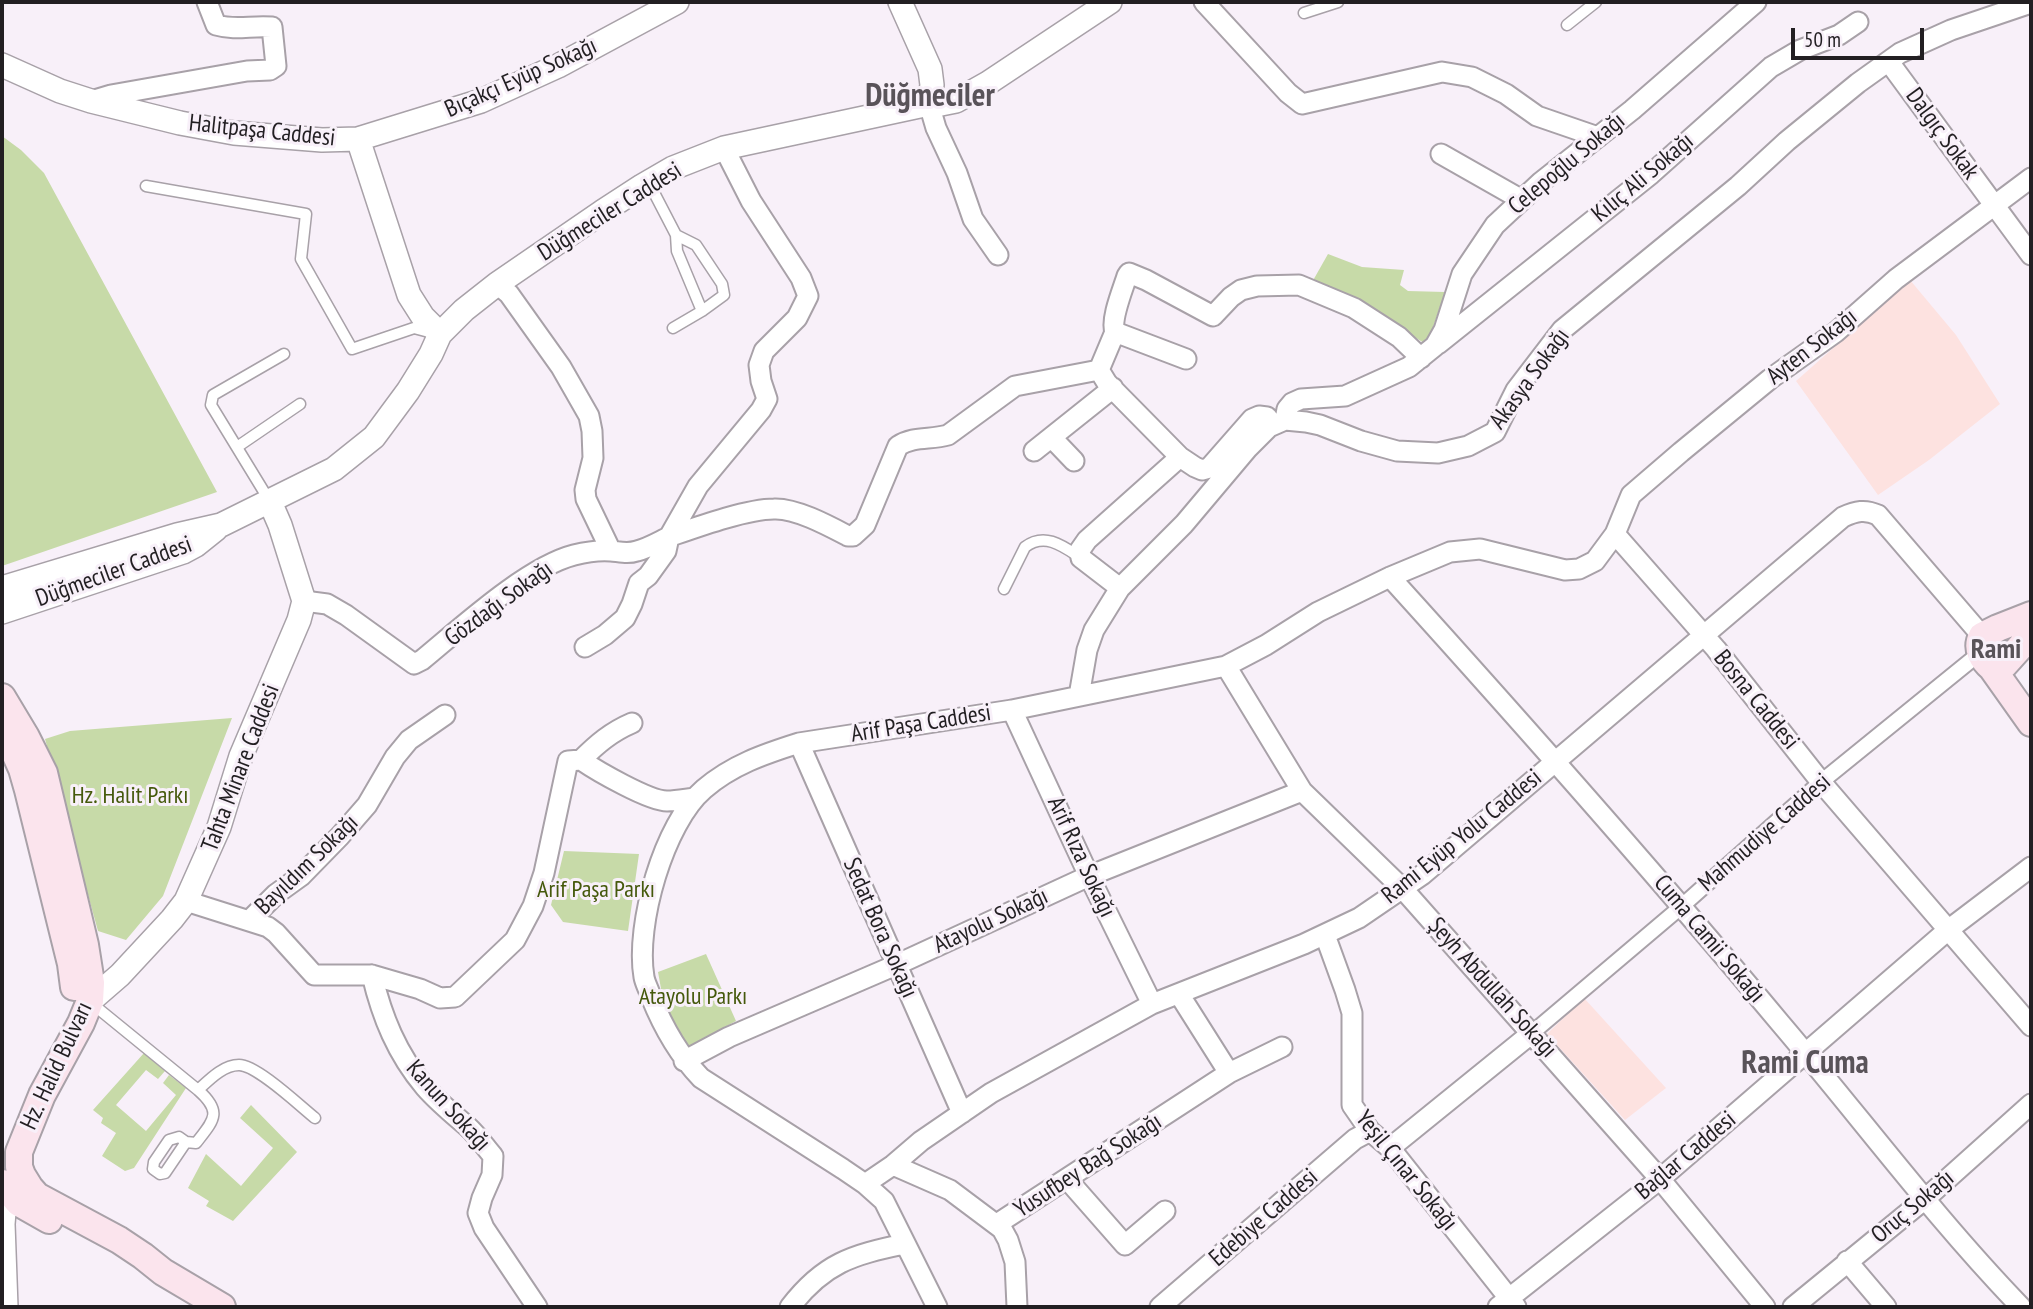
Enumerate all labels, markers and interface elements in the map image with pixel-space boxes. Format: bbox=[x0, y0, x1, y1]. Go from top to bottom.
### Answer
scale bar bbox=[1795, 14, 1928, 58]
text: 50 m bbox=[1804, 26, 1841, 53]
street label: Bıçakçı Eyüp Sokağı bbox=[441, 32, 601, 124]
district label: Düğmeciler bbox=[865, 78, 995, 116]
street label: Dalgıç Sokak bbox=[1899, 83, 1985, 185]
street label: Celepoğlu Sokağı bbox=[1503, 107, 1631, 221]
street label: Halitpaşa Caddesi bbox=[187, 109, 337, 153]
street label: Kılıç Ali Sokağı bbox=[1586, 127, 1700, 229]
street label: Düğmeciler Caddesi bbox=[533, 156, 687, 268]
street label: Ayten Sokağı bbox=[1761, 303, 1863, 391]
street label: Akasya Sokağı bbox=[1484, 323, 1576, 435]
street label: Düğmeciler Caddesi bbox=[32, 530, 196, 614]
street label: Gözdağı Sokağı bbox=[439, 555, 559, 653]
district label: Rami bbox=[1971, 633, 2021, 667]
street label: Bosna Caddesi bbox=[1707, 645, 1805, 755]
street label: Tahta Minare Caddesi bbox=[196, 680, 286, 856]
street label: Arif Paşa Caddesi bbox=[849, 699, 993, 749]
street label: Rami Eyüp Yolu Caddesi bbox=[1376, 764, 1548, 910]
street label: Mahmudiye Caddesi bbox=[1693, 768, 1837, 898]
park label: Hz. Halit Parkı bbox=[72, 782, 188, 810]
street label: Arif Rıza Sokağı bbox=[1041, 792, 1121, 922]
street label: Bayıldım Sokağı bbox=[249, 809, 365, 921]
street label: Sedat Bora Sokağı bbox=[836, 854, 924, 1002]
street label: Cuma Camii Sokağı bbox=[1647, 869, 1771, 1009]
park label: Arif Paşa Parkı bbox=[537, 876, 655, 904]
street label: Atayolu Sokağı bbox=[929, 882, 1053, 960]
street label: Şeyh Abdullah Sokağı bbox=[1422, 912, 1562, 1064]
park label: Atayolu Parkı bbox=[639, 983, 747, 1011]
street label: Hz. Halid Bulvarı bbox=[15, 998, 99, 1134]
district label: Rami Cuma bbox=[1741, 1045, 1869, 1083]
street label: Kanun Sokağı bbox=[400, 1055, 496, 1157]
street label: Yeşil Çınar Sokağı bbox=[1349, 1105, 1463, 1237]
street label: Bağlar Caddesi bbox=[1630, 1106, 1742, 1206]
street label: Yusufbey Bağ Sokağı bbox=[1009, 1108, 1167, 1224]
street label: Edebiye Caddesi bbox=[1204, 1163, 1324, 1273]
street label: Oruç Sokağı bbox=[1866, 1164, 1960, 1250]

